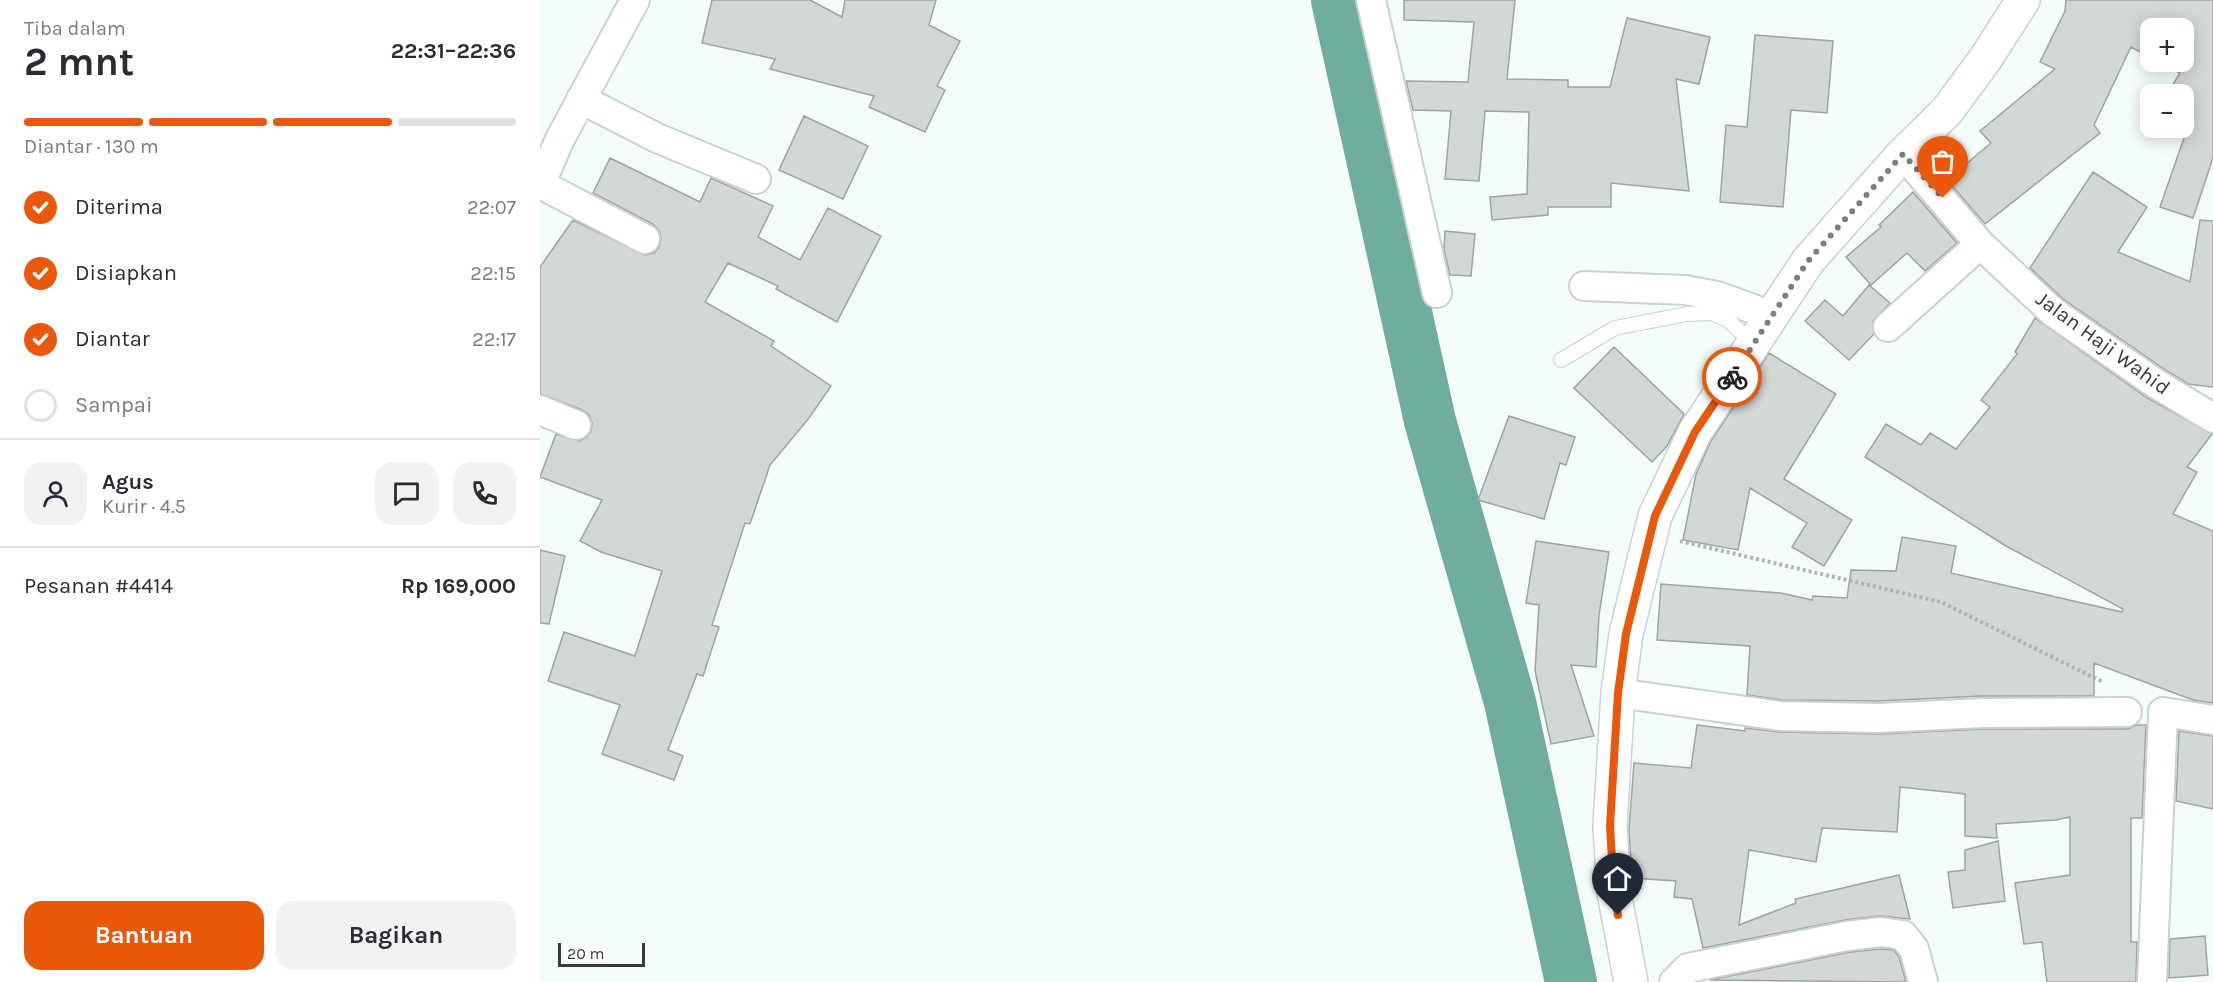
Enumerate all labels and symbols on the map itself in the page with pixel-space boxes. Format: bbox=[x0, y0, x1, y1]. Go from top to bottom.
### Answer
pin bbox=[1917, 136, 1968, 198]
street label: Jalan Haji Wahid bbox=[2031, 286, 2175, 400]
courier bbox=[1702, 347, 1762, 407]
pin bbox=[1592, 853, 1643, 915]
scale bar bbox=[558, 940, 645, 968]

